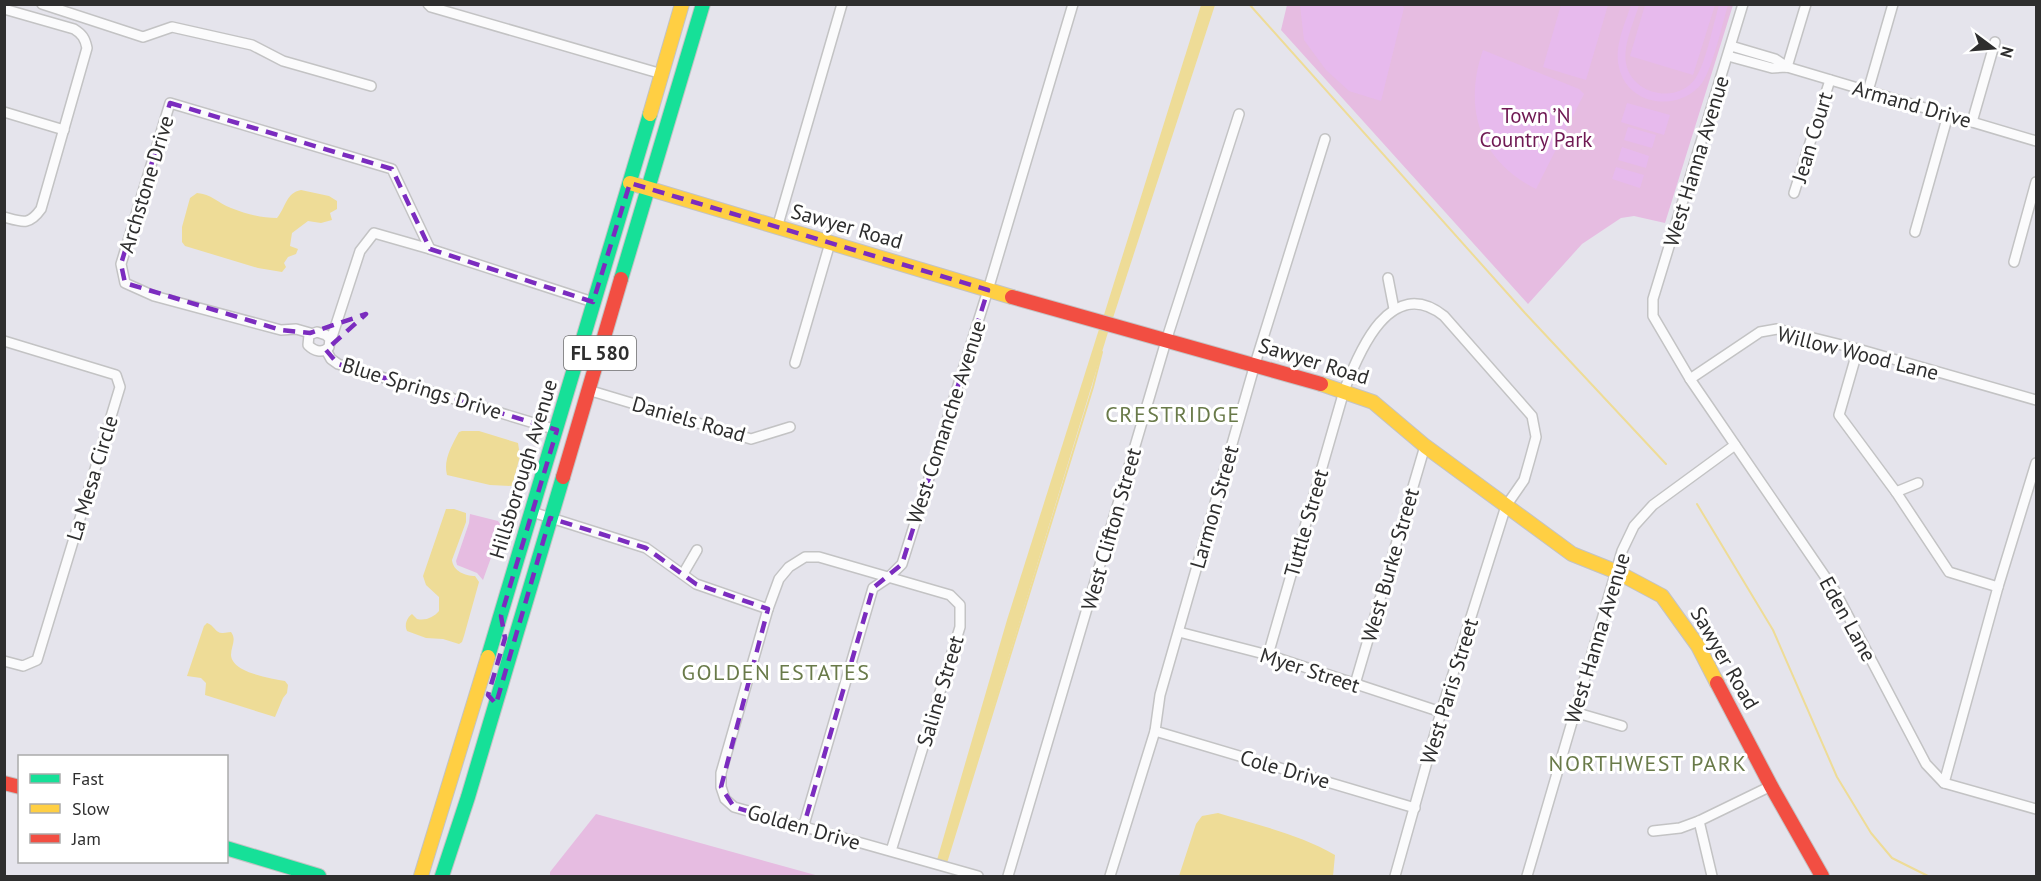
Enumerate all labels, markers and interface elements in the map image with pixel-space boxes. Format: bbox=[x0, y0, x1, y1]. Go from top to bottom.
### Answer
north arrow bbox=[1963, 18, 2023, 78]
text: N bbox=[1996, 44, 2018, 60]
street label: West Hanna Avenue bbox=[1657, 72, 1735, 250]
street label: Armand Drive bbox=[1849, 74, 1975, 134]
street label: Jean Court bbox=[1785, 89, 1839, 186]
park label: Town ’N Country Park bbox=[1480, 102, 1592, 153]
street label: Archstone Drive bbox=[112, 112, 180, 256]
street label: Sawyer Road bbox=[788, 197, 906, 255]
street label: West Comanche Avenue bbox=[900, 317, 992, 527]
street label: Willow Wood Lane bbox=[1775, 320, 1941, 386]
street label: Sawyer Road bbox=[1255, 331, 1373, 391]
road number: FL 580 bbox=[564, 336, 636, 370]
street label: Blue Springs Drive bbox=[339, 351, 505, 425]
street label: Hillsborough Avenue bbox=[483, 376, 563, 562]
street label: Daniels Road bbox=[629, 390, 749, 448]
district label: CRESTRIDGE bbox=[1105, 400, 1241, 428]
street label: La Mesa Circle bbox=[60, 412, 124, 544]
street label: Larmon Street bbox=[1184, 442, 1244, 572]
street label: West Clifton Street bbox=[1075, 445, 1147, 613]
street label: Tuttle Street bbox=[1278, 466, 1334, 580]
street label: West Burke Street bbox=[1355, 485, 1425, 645]
street label: West Hanna Avenue bbox=[1558, 549, 1636, 727]
street label: Eden Lane bbox=[1814, 572, 1882, 666]
street label: Sawyer Road bbox=[1685, 602, 1765, 714]
street label: West Paris Street bbox=[1414, 615, 1484, 767]
street label: Saline Street bbox=[910, 632, 970, 750]
street label: Myer Street bbox=[1257, 641, 1363, 699]
district label: GOLDEN ESTATES bbox=[681, 658, 871, 686]
street label: Cole Drive bbox=[1237, 743, 1333, 795]
district label: NORTHWEST PARK bbox=[1549, 749, 1747, 777]
legend bbox=[18, 755, 228, 863]
text: Fast bbox=[72, 767, 104, 790]
text: Slow bbox=[72, 797, 110, 820]
street label: Golden Drive bbox=[744, 798, 864, 856]
text: Jam bbox=[71, 827, 101, 850]

